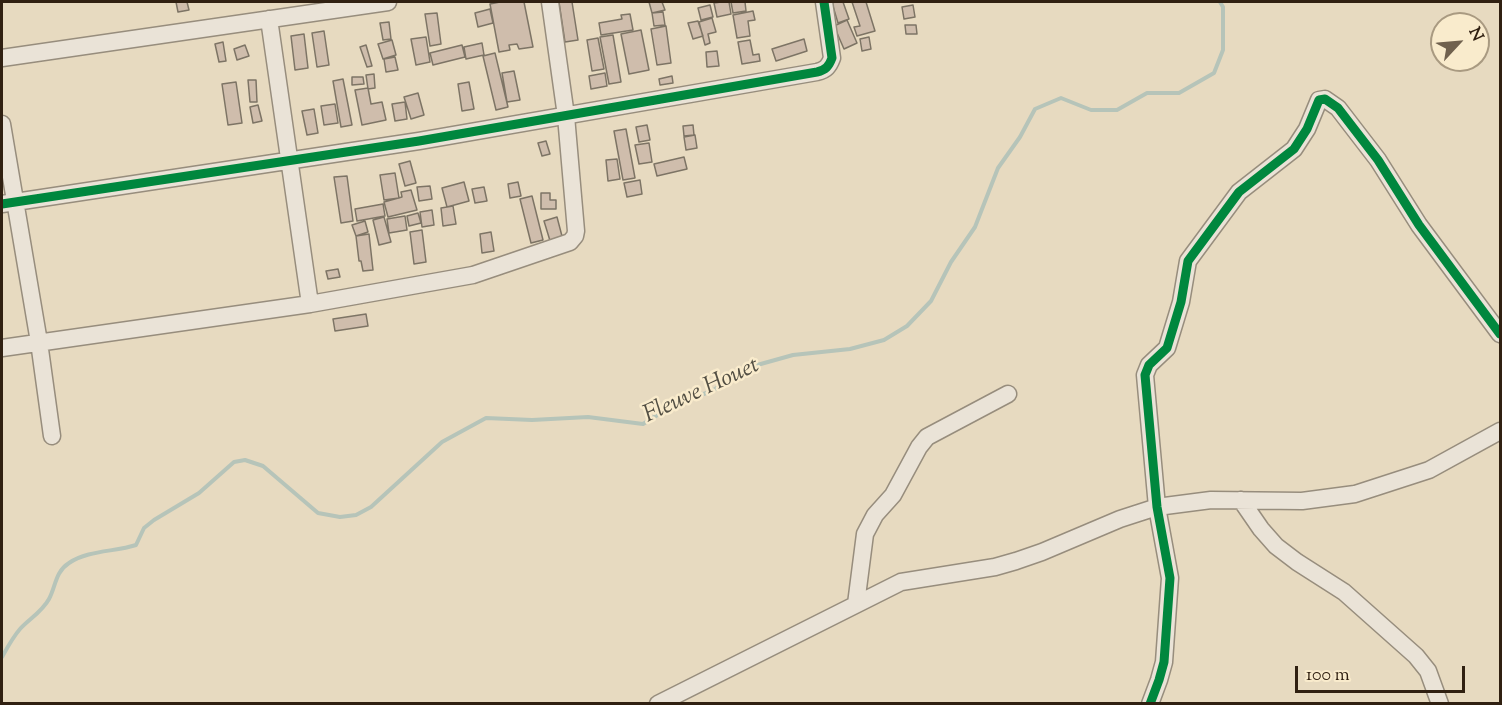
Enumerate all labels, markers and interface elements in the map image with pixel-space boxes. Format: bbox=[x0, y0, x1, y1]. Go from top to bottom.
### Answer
north arrow bbox=[1430, 12, 1490, 72]
text: N bbox=[1462, 24, 1488, 46]
water label: Fleuve Houet bbox=[639, 353, 765, 431]
scale bar bbox=[1298, 654, 1468, 692]
text: 100 m bbox=[1306, 663, 1350, 689]

